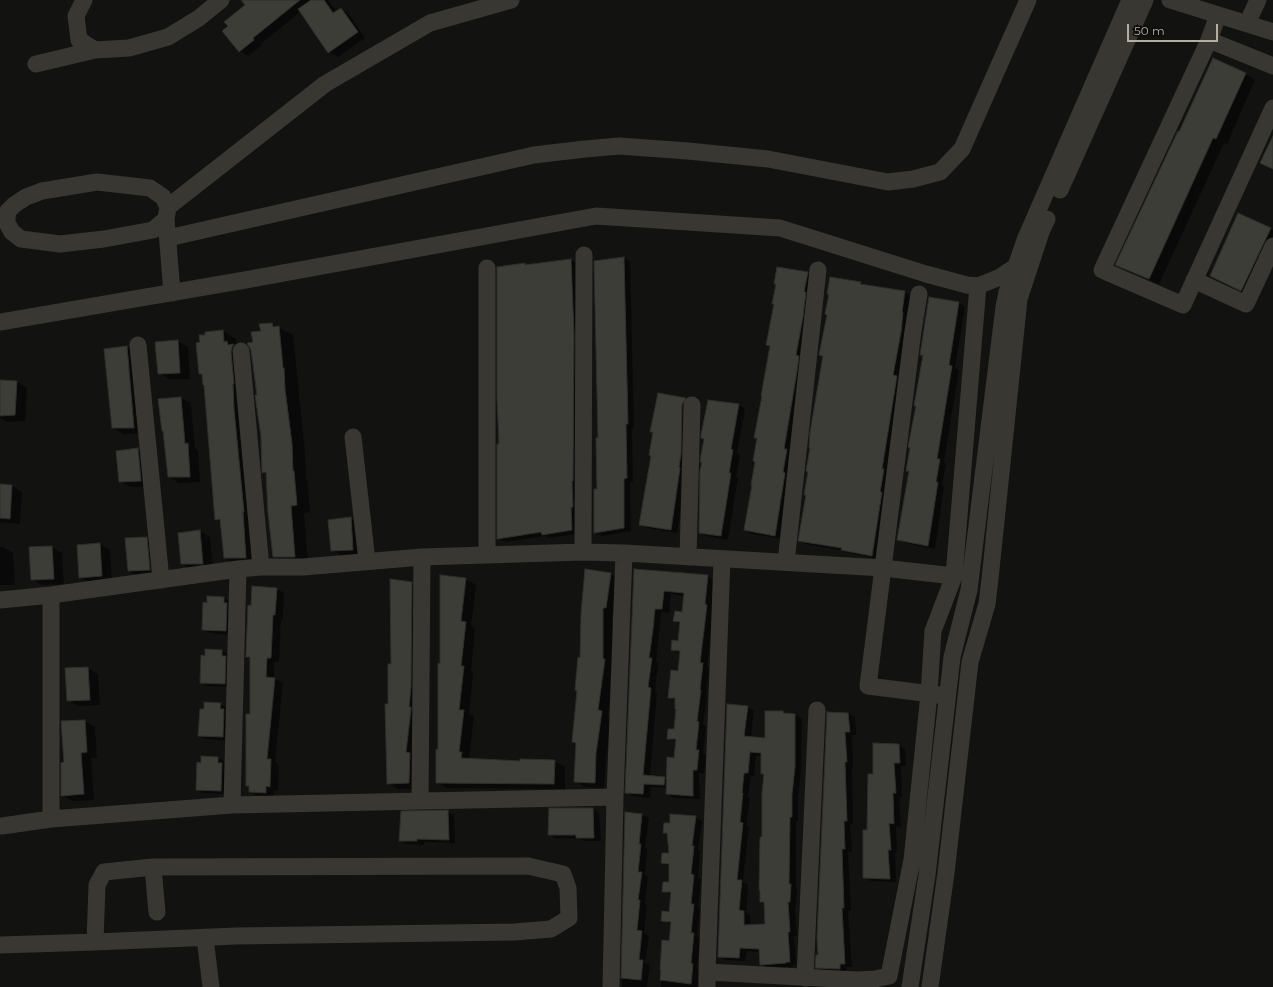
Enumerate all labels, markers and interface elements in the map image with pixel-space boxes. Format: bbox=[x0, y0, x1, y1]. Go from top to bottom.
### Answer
scale bar bbox=[1129, 16, 1220, 42]
text: 50 m bbox=[1134, 23, 1165, 38]

